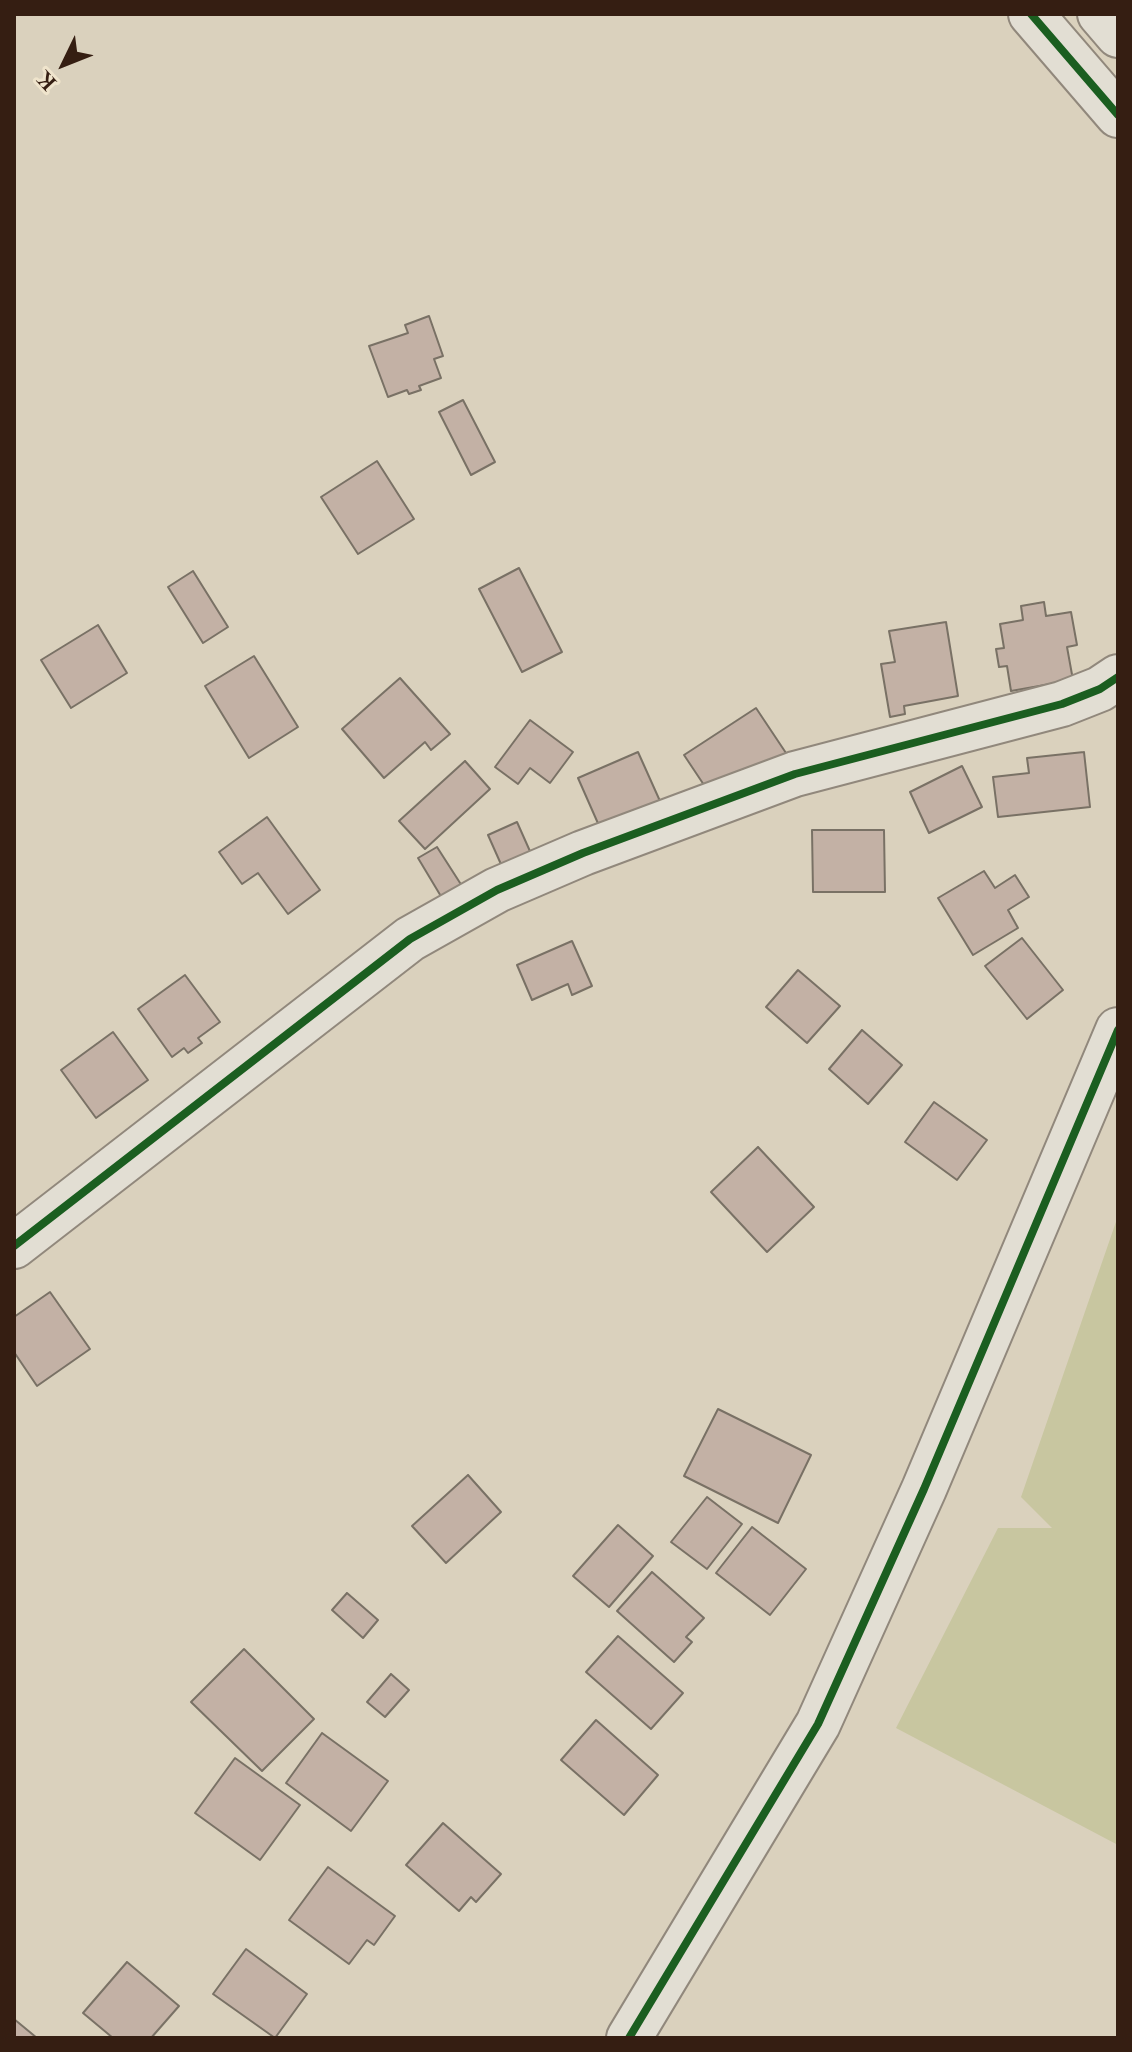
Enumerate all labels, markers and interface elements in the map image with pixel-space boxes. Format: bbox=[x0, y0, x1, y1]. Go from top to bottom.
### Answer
north arrow bbox=[24, 24, 104, 104]
text: K bbox=[29, 64, 64, 97]

